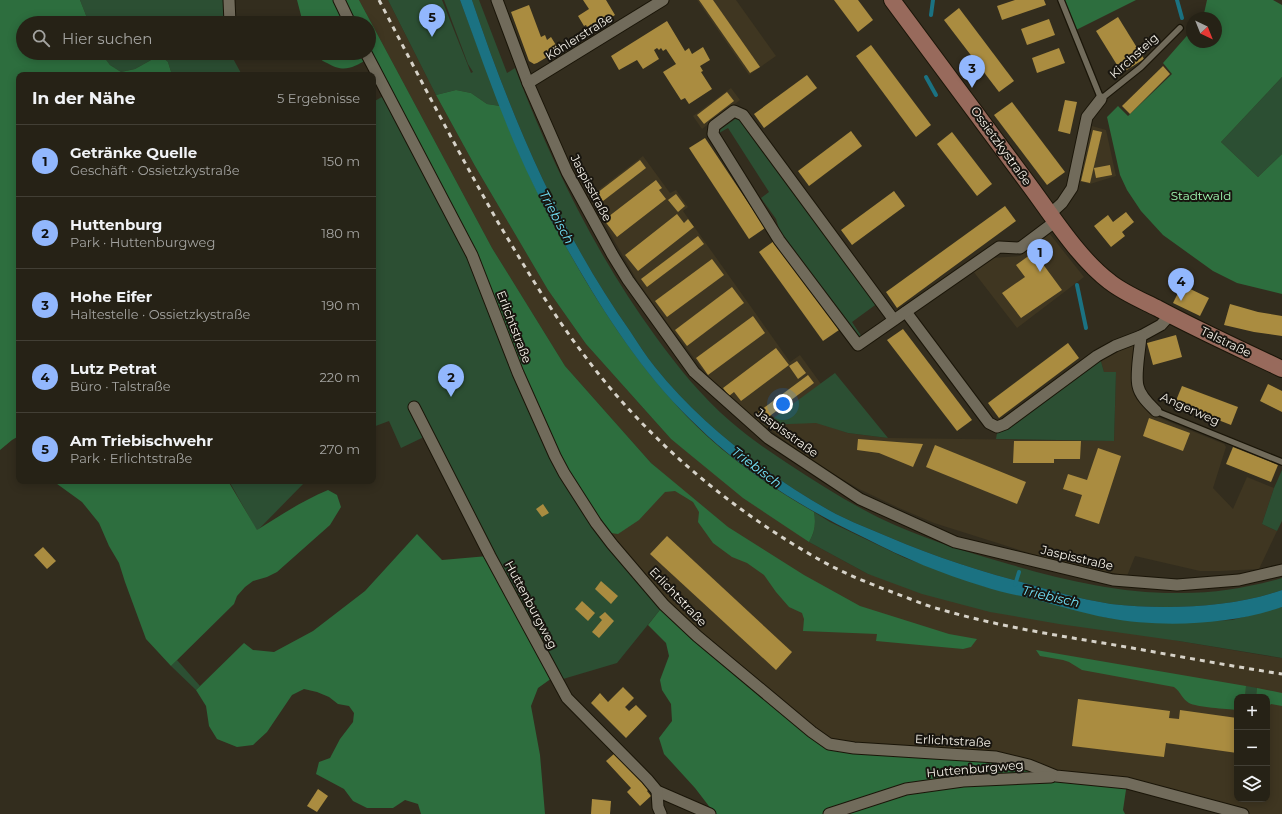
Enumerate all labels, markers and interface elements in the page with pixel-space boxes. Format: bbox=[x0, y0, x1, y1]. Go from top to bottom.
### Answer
pin: 5 bbox=[419, 4, 445, 37]
street label: Köhlerstraße bbox=[542, 10, 615, 63]
north arrow bbox=[1186, 12, 1222, 48]
search box bbox=[16, 16, 376, 60]
icon: search bbox=[30, 27, 52, 49]
text: Hier suchen bbox=[62, 29, 152, 48]
street label: Kirchsteig bbox=[1106, 30, 1161, 81]
pin: 3 bbox=[959, 55, 985, 88]
text: In der Nähe bbox=[32, 88, 136, 108]
text: 5 Ergebnisse bbox=[277, 90, 360, 106]
street label: Ossietzkystraße bbox=[968, 103, 1035, 188]
text: Getränke Quelle bbox=[70, 143, 197, 162]
street label: Jaspisstraße bbox=[567, 151, 615, 224]
text: 1 bbox=[42, 153, 48, 169]
text: 150 m bbox=[322, 153, 360, 169]
text: Geschäft · Ossietzkystraße bbox=[70, 162, 240, 178]
water label: Triebisch bbox=[536, 187, 578, 247]
park label: Stadtwald bbox=[1171, 188, 1231, 203]
text: Huttenburg bbox=[70, 215, 162, 234]
text: 2 bbox=[41, 225, 49, 241]
text: 180 m bbox=[321, 225, 360, 241]
text: Park · Huttenburgweg bbox=[70, 234, 215, 250]
pin: 1 bbox=[1027, 239, 1053, 272]
pin: 4 bbox=[1168, 268, 1194, 301]
text: Hohe Eifer bbox=[70, 287, 152, 306]
street label: Erlichtstraße bbox=[494, 289, 535, 365]
text: 3 bbox=[41, 297, 49, 313]
text: 190 m bbox=[322, 297, 360, 313]
text: Haltestelle · Ossietzkystraße bbox=[70, 306, 250, 322]
street label: Talstraße bbox=[1199, 323, 1254, 360]
text: Lutz Petrat bbox=[70, 359, 157, 378]
pin: 2 bbox=[438, 364, 464, 397]
text: 4 bbox=[41, 369, 49, 385]
text: 220 m bbox=[319, 369, 360, 385]
text: Büro · Talstraße bbox=[70, 378, 171, 394]
street label: Angerweg bbox=[1158, 389, 1222, 428]
your location bbox=[773, 394, 793, 414]
street label: Jaspisstraße bbox=[752, 404, 821, 460]
text: Am Triebischwehr bbox=[70, 431, 213, 450]
text: 5 bbox=[41, 441, 49, 457]
text: 270 m bbox=[319, 441, 360, 457]
water label: Triebisch bbox=[729, 443, 785, 491]
text: Park · Erlichtstraße bbox=[70, 450, 192, 466]
street label: Jaspisstraße bbox=[1039, 542, 1115, 573]
street label: Huttenburgweg bbox=[502, 558, 561, 651]
street label: Erlichtstraße bbox=[646, 564, 710, 629]
water label: Triebisch bbox=[1021, 582, 1081, 610]
map controls bbox=[1234, 694, 1270, 802]
button: + bbox=[1234, 694, 1270, 730]
button: − bbox=[1234, 730, 1270, 766]
street label: Erlichtstraße bbox=[915, 731, 991, 750]
street label: Huttenburgweg bbox=[926, 757, 1024, 780]
button: layers bbox=[1234, 766, 1270, 802]

